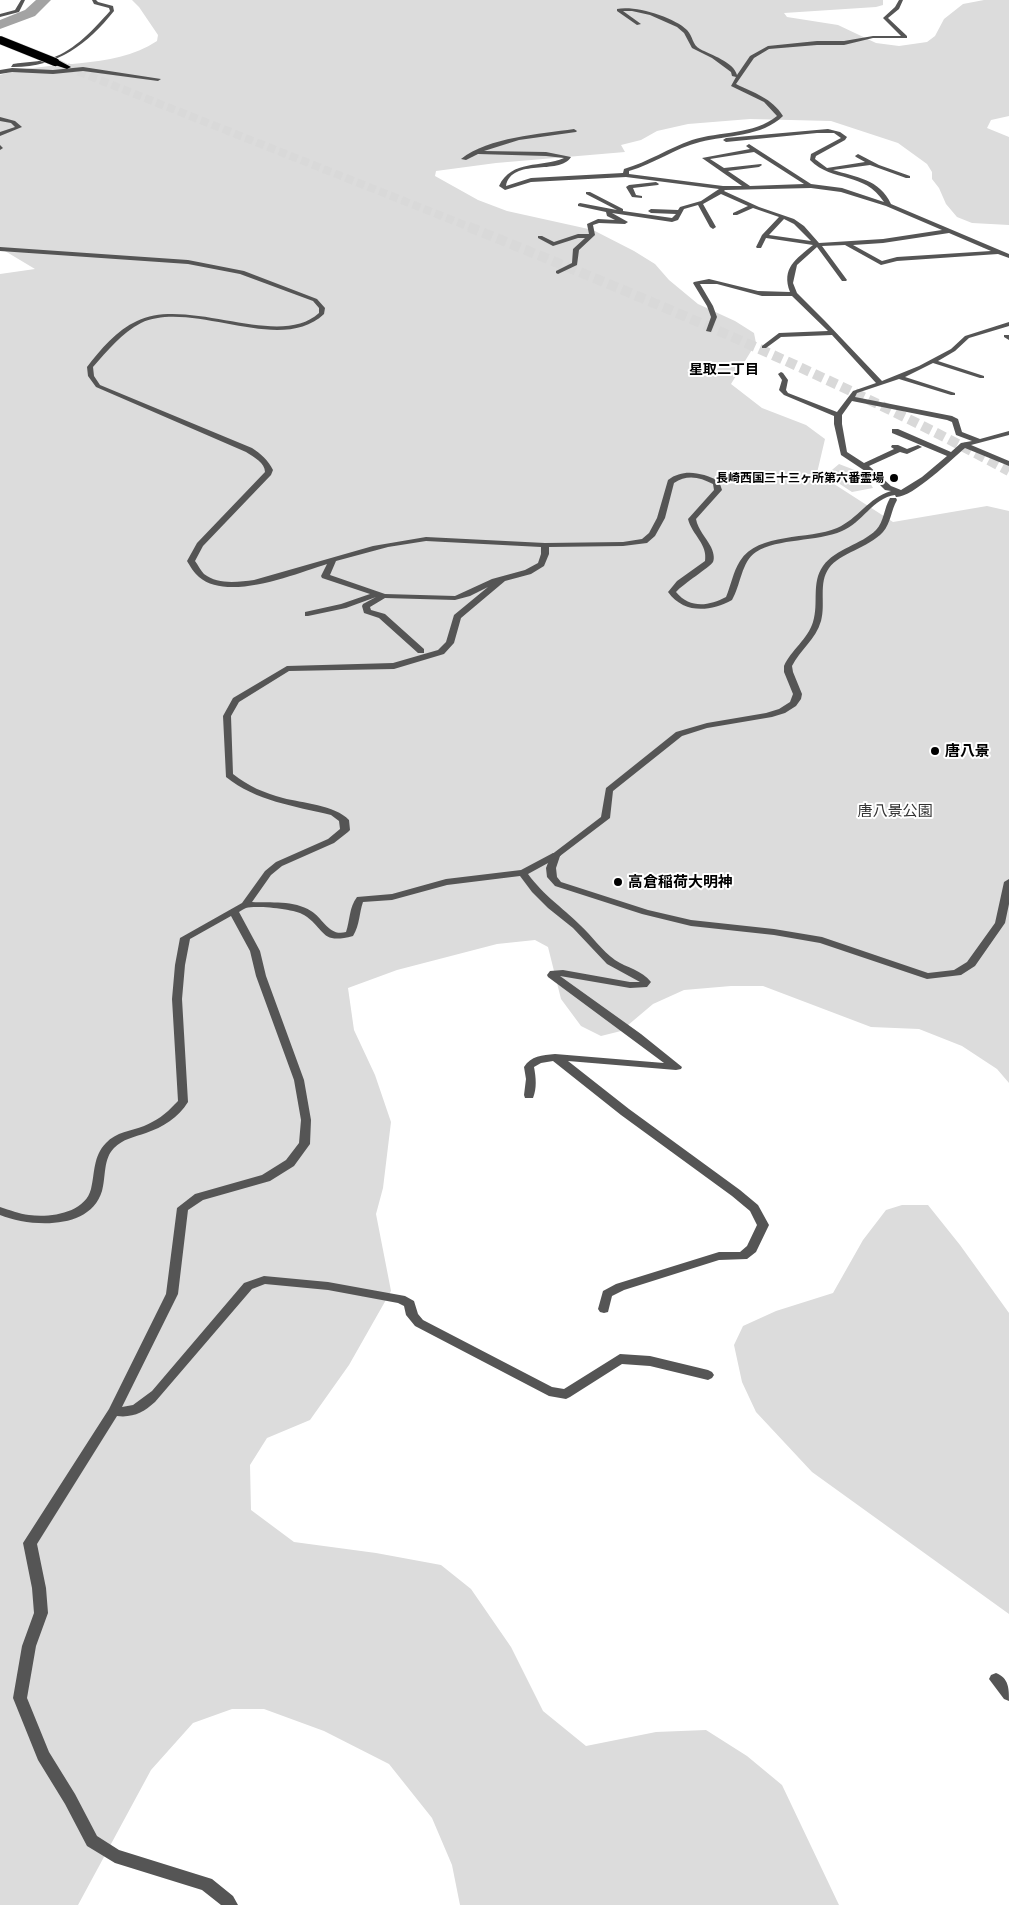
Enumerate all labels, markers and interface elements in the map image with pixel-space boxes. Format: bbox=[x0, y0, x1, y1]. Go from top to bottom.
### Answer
district label: 星取二丁目 bbox=[689, 361, 759, 377]
place label: 長崎西国三十三ヶ所第六番霊場 bbox=[716, 471, 884, 485]
marker: 長崎西国三十三ヶ所第六番霊場 bbox=[888, 472, 900, 484]
place label: 唐八景 bbox=[945, 742, 990, 760]
marker: 唐八景 bbox=[929, 745, 941, 757]
park label: 唐八景公園 bbox=[858, 802, 932, 820]
place label: 高倉稲荷大明神 bbox=[628, 873, 733, 891]
marker: 高倉稲荷大明神 bbox=[612, 876, 624, 888]

